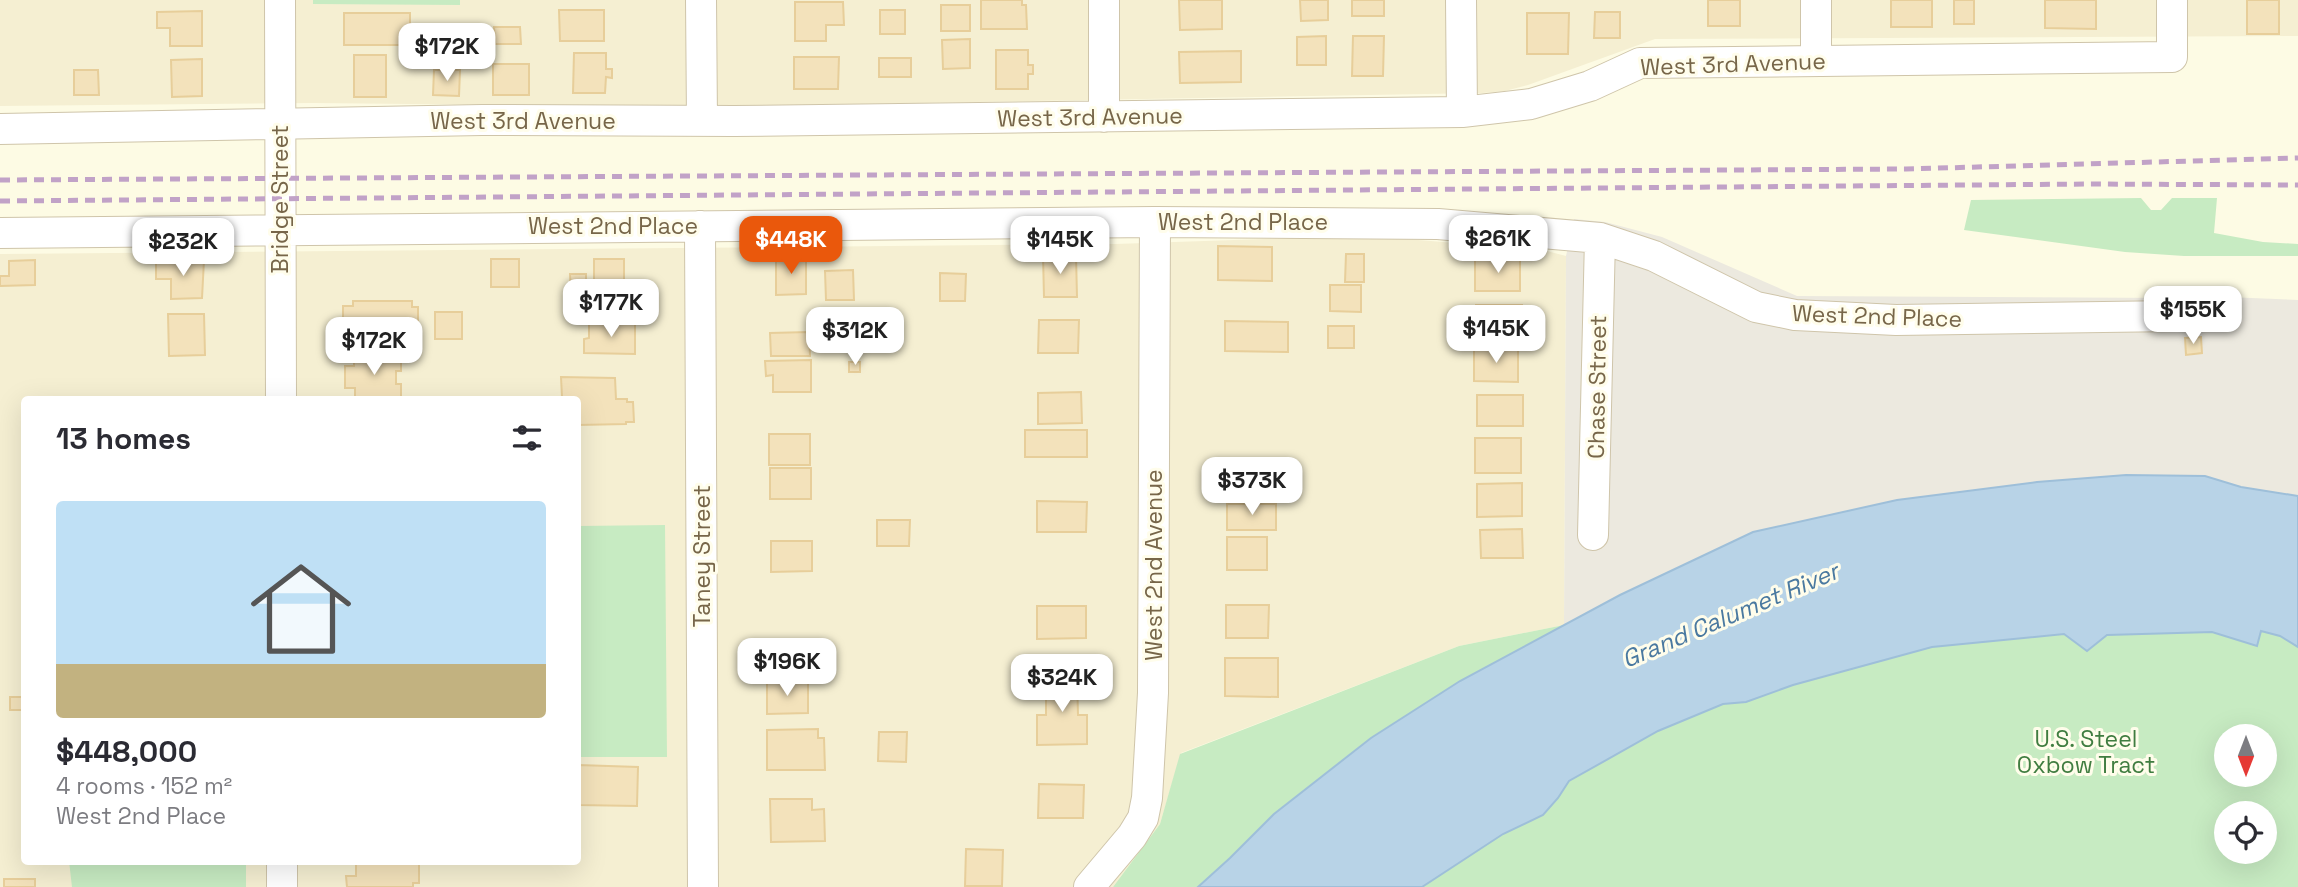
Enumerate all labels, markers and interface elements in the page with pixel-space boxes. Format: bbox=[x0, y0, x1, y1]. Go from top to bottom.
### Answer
pin: $172K bbox=[398, 24, 496, 83]
text: $172K bbox=[414, 31, 480, 61]
street label: West 3rd Avenue bbox=[1640, 46, 1826, 82]
street label: West 3rd Avenue bbox=[997, 100, 1183, 134]
street label: West 3rd Avenue bbox=[430, 106, 616, 136]
street label: Bridge Street bbox=[265, 125, 295, 273]
street label: West 2nd Place bbox=[1158, 207, 1328, 237]
street label: West 2nd Place bbox=[528, 211, 698, 241]
pin: $448K bbox=[742, 216, 840, 276]
pin: $145K bbox=[1011, 216, 1109, 276]
pin: $261K bbox=[1449, 216, 1547, 275]
pin: $232K bbox=[134, 218, 232, 278]
text: $261K bbox=[1465, 223, 1531, 253]
text: $448K bbox=[755, 224, 827, 254]
text: $145K bbox=[1026, 224, 1094, 254]
text: $232K bbox=[148, 226, 218, 256]
pin: $177K bbox=[562, 280, 660, 339]
pin: $155K bbox=[2144, 286, 2242, 346]
text: $177K bbox=[579, 287, 643, 317]
text: $155K bbox=[2160, 294, 2226, 324]
street label: West 2nd Place bbox=[1791, 298, 1963, 334]
pin: $145K bbox=[1447, 306, 1545, 365]
pin: $312K bbox=[806, 308, 904, 367]
text: $145K bbox=[1462, 313, 1530, 343]
text: $312K bbox=[822, 315, 888, 345]
street label: Chase Street bbox=[1581, 315, 1613, 459]
pin: $172K bbox=[325, 318, 423, 377]
text: $172K bbox=[341, 325, 407, 355]
text: 13 homes bbox=[56, 419, 191, 458]
icon: filters bbox=[508, 419, 546, 457]
pin: $373K bbox=[1203, 458, 1301, 517]
text: $373K bbox=[1217, 465, 1287, 495]
street label: West 2nd Avenue bbox=[1139, 469, 1169, 661]
street label: Taney Street bbox=[687, 485, 717, 627]
icon: home bbox=[238, 546, 364, 672]
water label: Grand Calumet River bbox=[1617, 554, 1846, 675]
pin: $196K bbox=[738, 638, 836, 698]
text: $196K bbox=[753, 646, 821, 676]
pin: $324K bbox=[1013, 654, 1111, 714]
text: $324K bbox=[1027, 662, 1097, 692]
park label: U.S. Steel Oxbow Tract bbox=[2017, 724, 2155, 780]
north arrow bbox=[2214, 724, 2277, 788]
map controls bbox=[2214, 724, 2277, 864]
text: $448,000 bbox=[56, 732, 197, 771]
text: 4 rooms · 152 m² bbox=[56, 771, 232, 801]
text: West 2nd Place bbox=[56, 801, 226, 831]
button: locate bbox=[2214, 801, 2277, 864]

